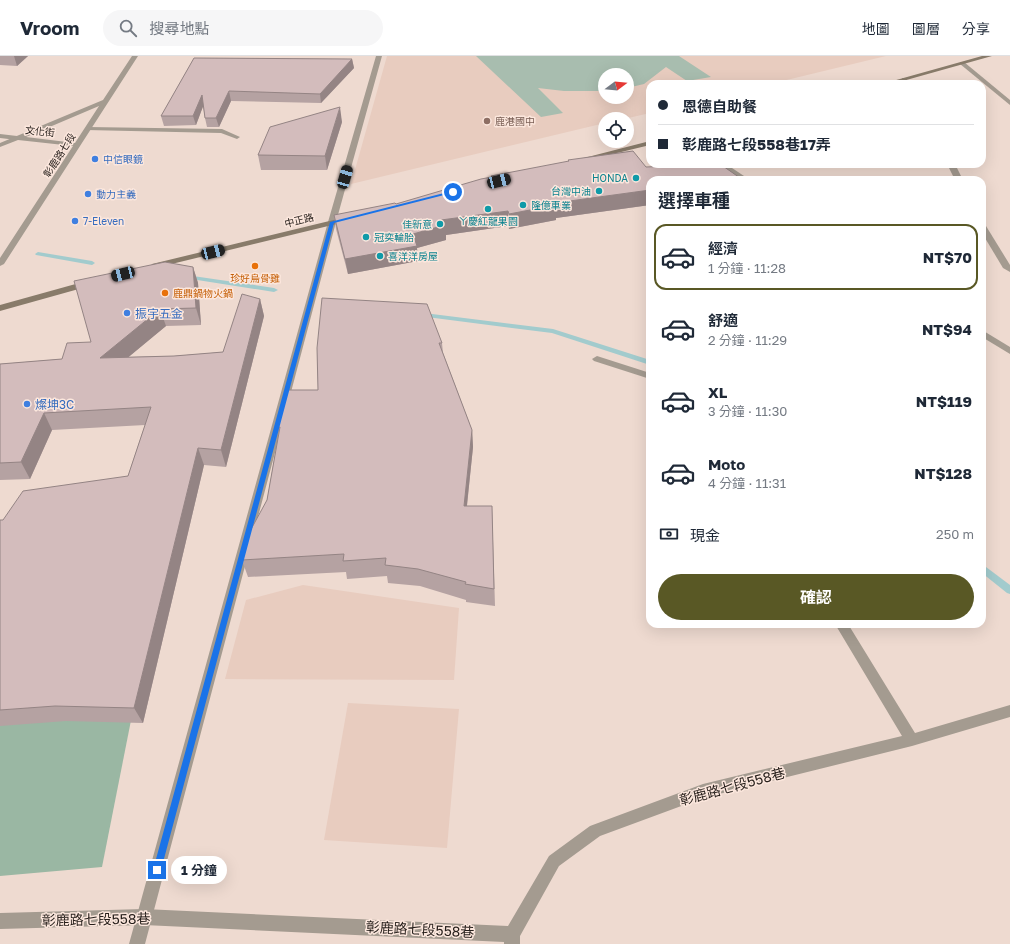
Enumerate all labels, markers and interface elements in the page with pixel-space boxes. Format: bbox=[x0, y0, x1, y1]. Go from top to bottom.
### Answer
search box bbox=[103, 10, 383, 46]
text: Vroom bbox=[20, 16, 79, 39]
icon: search bbox=[117, 17, 139, 39]
text: 搜尋地點 bbox=[149, 19, 209, 37]
text: 地圖 bbox=[862, 20, 890, 37]
text: 圖層 bbox=[912, 20, 940, 37]
text: 分享 bbox=[962, 20, 990, 37]
north arrow bbox=[598, 68, 634, 104]
map controls bbox=[598, 68, 634, 148]
text: 恩德自助餐 bbox=[682, 97, 757, 115]
button: locate bbox=[598, 112, 634, 148]
place label: 鹿港國中 bbox=[495, 115, 535, 127]
marker: 鹿港國中 bbox=[482, 116, 492, 126]
street label: 文化街 bbox=[24, 123, 56, 139]
street label: 彰鹿路七段 bbox=[40, 131, 78, 179]
text: 彰鹿路七段558巷17弄 bbox=[682, 135, 831, 153]
place label: 中信眼鏡 bbox=[103, 153, 143, 165]
marker: 中信眼鏡 bbox=[90, 154, 100, 164]
car bbox=[336, 164, 354, 190]
car bbox=[486, 172, 512, 190]
place label: HONDA bbox=[592, 172, 628, 184]
marker: HONDA bbox=[631, 173, 641, 183]
route start bbox=[444, 183, 462, 201]
place label: 台灣中油 bbox=[551, 185, 591, 197]
marker: 台灣中油 bbox=[594, 186, 604, 196]
place label: 動力主義 bbox=[96, 188, 136, 200]
marker: 動力主義 bbox=[83, 189, 93, 199]
text: 選擇車種 bbox=[658, 189, 730, 211]
place label: 隆億車業 bbox=[531, 199, 571, 211]
marker: 隆億車業 bbox=[518, 200, 528, 210]
marker: ㄚ慶紅龍果園 bbox=[483, 204, 493, 214]
street label: 中正路 bbox=[283, 211, 315, 229]
place label: 7-Eleven bbox=[83, 215, 124, 227]
place label: ㄚ慶紅龍果園 bbox=[458, 215, 518, 227]
marker: 7-Eleven bbox=[70, 216, 80, 226]
place label: 佳新意 bbox=[402, 218, 432, 230]
marker: 佳新意 bbox=[435, 219, 445, 229]
place label: 冠奕輪胎 bbox=[374, 231, 414, 243]
marker: 冠奕輪胎 bbox=[361, 232, 371, 242]
icon: car bbox=[660, 239, 696, 275]
text: 經濟 bbox=[708, 239, 738, 257]
car bbox=[200, 243, 226, 261]
text: NT$70 bbox=[923, 248, 972, 266]
place label: 喜洋洋房屋 bbox=[388, 250, 438, 262]
marker: 喜洋洋房屋 bbox=[375, 251, 385, 261]
text: 1 分鐘 · 11:28 bbox=[708, 260, 786, 276]
marker: 珍好烏骨雞 bbox=[250, 261, 260, 271]
car bbox=[110, 265, 136, 283]
place label: 珍好烏骨雞 bbox=[230, 272, 280, 284]
place label: 鹿鼎鍋物火鍋 bbox=[173, 287, 233, 299]
marker: 鹿鼎鍋物火鍋 bbox=[160, 288, 170, 298]
place label: 振宇五金 bbox=[135, 306, 183, 321]
marker: 振宇五金 bbox=[122, 308, 132, 318]
icon: car bbox=[660, 311, 696, 347]
text: 舒適 bbox=[708, 311, 738, 329]
text: NT$94 bbox=[922, 320, 972, 338]
text: 2 分鐘 · 11:29 bbox=[708, 332, 787, 348]
icon: car bbox=[660, 383, 696, 419]
text: XL bbox=[708, 383, 727, 401]
text: NT$119 bbox=[916, 392, 972, 410]
place label: 燦坤3C bbox=[35, 397, 74, 412]
marker: 燦坤3C bbox=[22, 399, 32, 409]
text: 3 分鐘 · 11:30 bbox=[708, 403, 787, 419]
icon: car bbox=[660, 455, 696, 491]
text: Moto bbox=[708, 455, 745, 473]
text: NT$128 bbox=[914, 464, 972, 482]
text: 4 分鐘 · 11:31 bbox=[708, 475, 786, 491]
icon: cash bbox=[658, 523, 680, 545]
text: 現金 bbox=[690, 526, 720, 544]
text: 250 m bbox=[936, 526, 974, 542]
button: 確認 bbox=[658, 574, 974, 620]
street label: 彰鹿路七段558巷 bbox=[677, 764, 787, 808]
callout: 1 分鐘 bbox=[171, 856, 227, 884]
route end bbox=[148, 861, 166, 879]
text: 1 分鐘 bbox=[181, 862, 217, 878]
street label: 彰鹿路七段558巷 bbox=[41, 910, 151, 928]
street label: 彰鹿路七段558巷 bbox=[365, 918, 475, 940]

